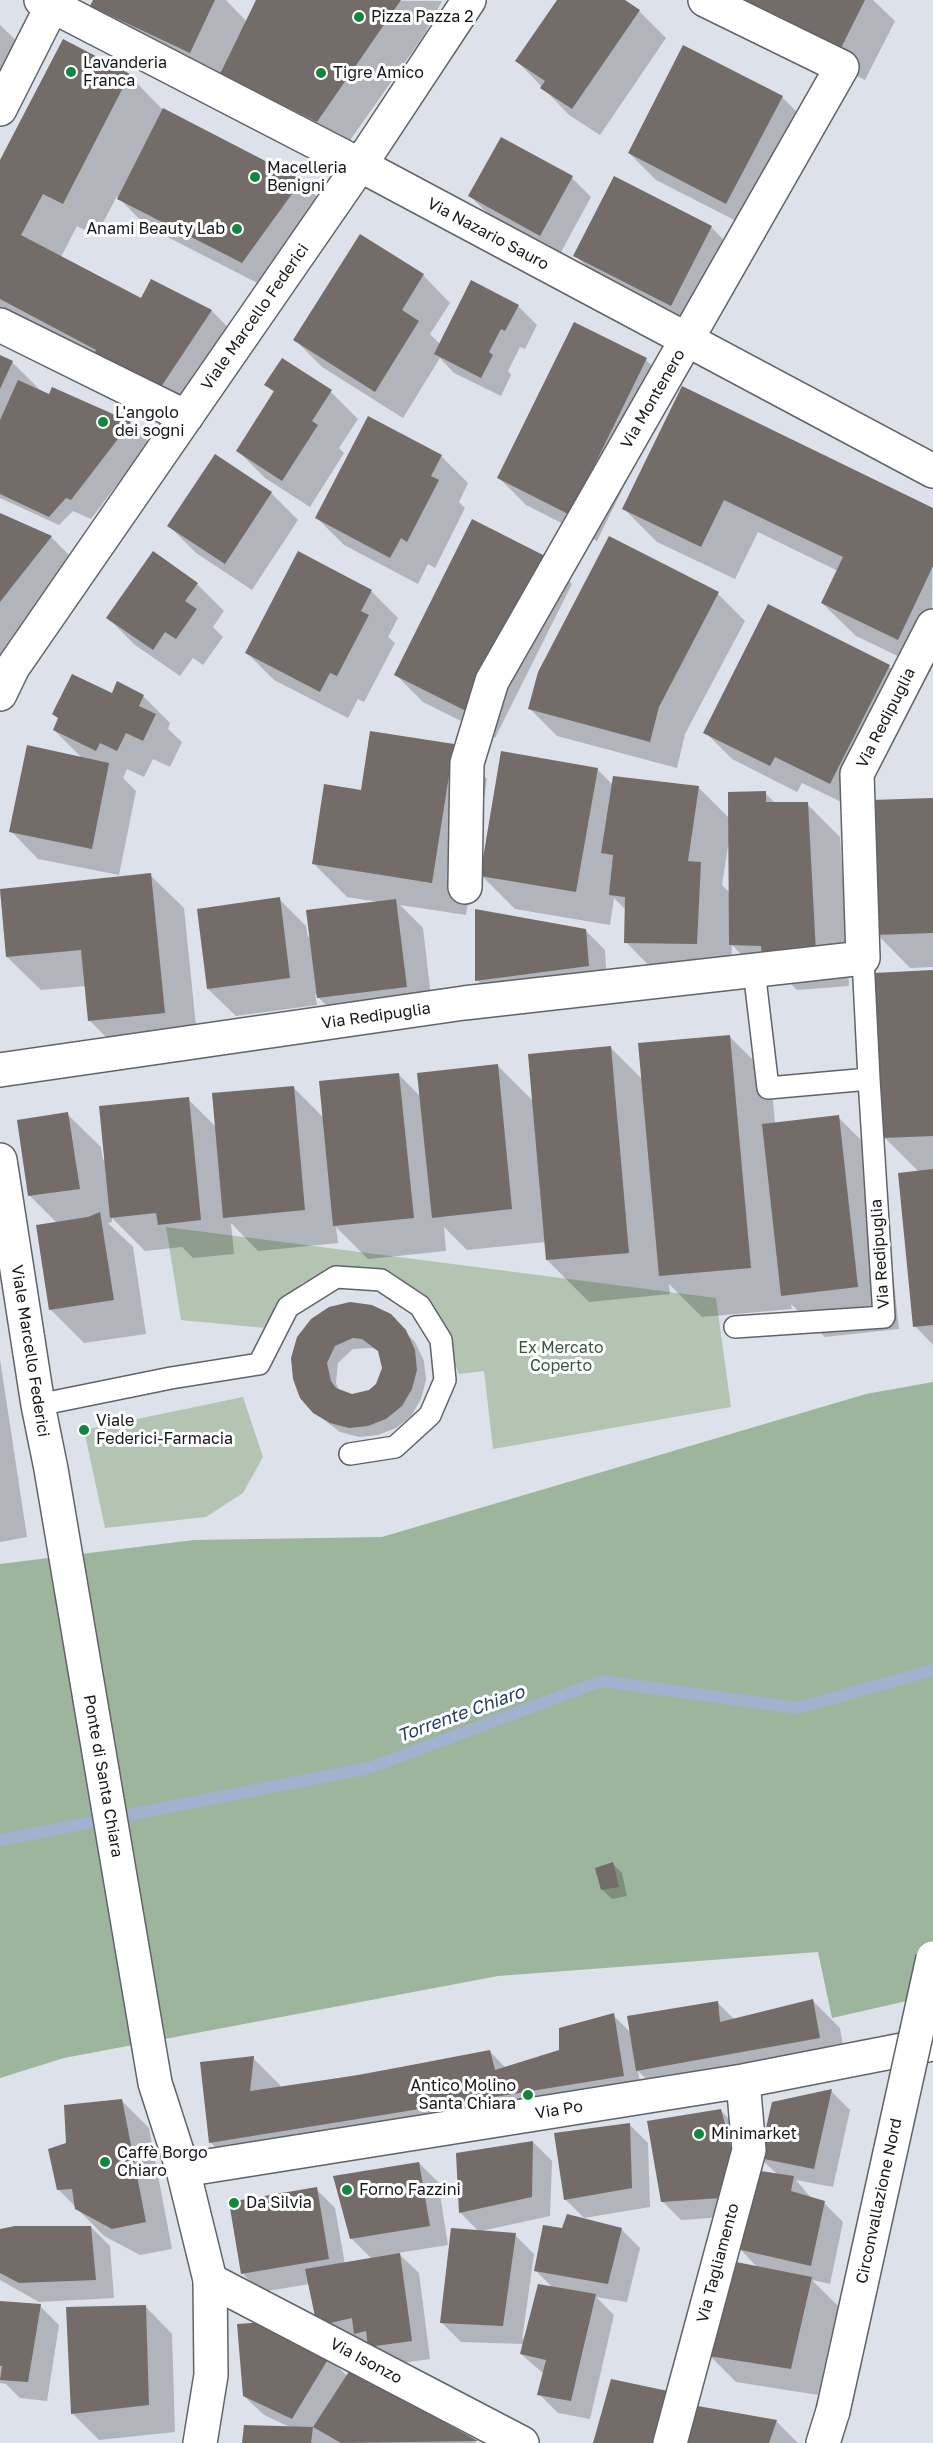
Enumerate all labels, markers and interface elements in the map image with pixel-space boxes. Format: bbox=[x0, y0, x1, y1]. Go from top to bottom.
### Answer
place label: Pizza Pazza 2 bbox=[371, 7, 473, 27]
marker: Pizza Pazza 2 bbox=[352, 10, 366, 24]
place label: Lavanderia Franca bbox=[83, 53, 167, 91]
place label: Tigre Amico bbox=[333, 63, 424, 83]
marker: Lavanderia Franca bbox=[64, 65, 78, 79]
marker: Tigre Amico bbox=[314, 66, 328, 80]
place label: Macelleria Benigni bbox=[267, 158, 347, 196]
marker: Macelleria Benigni bbox=[248, 170, 262, 184]
street label: Via Nazario Sauro bbox=[424, 194, 552, 274]
place label: Anami Beauty Lab bbox=[86, 219, 225, 239]
marker: Anami Beauty Lab bbox=[230, 222, 244, 236]
street label: Viale Marcello Federici bbox=[197, 240, 313, 394]
street label: Via Montenero bbox=[617, 346, 689, 452]
place label: L'angolo dei sogni bbox=[115, 403, 184, 441]
marker: L'angolo dei sogni bbox=[96, 415, 110, 429]
street label: Via Redipuglia bbox=[852, 665, 920, 771]
street label: Via Redipuglia bbox=[320, 999, 432, 1033]
street label: Via Redipuglia bbox=[867, 1198, 893, 1310]
street label: Viale Marcello Federici bbox=[7, 1263, 53, 1439]
park label: Ex Mercato Coperto bbox=[518, 1338, 604, 1376]
place label: Viale Federici-Farmacia bbox=[96, 1411, 233, 1449]
marker: Viale Federici-Farmacia bbox=[77, 1423, 91, 1437]
water label: Torrente Chiaro bbox=[395, 1681, 527, 1747]
street label: Ponte di Santa Chiara bbox=[79, 1693, 127, 1859]
place label: Antico Molino Santa Chiara bbox=[410, 2076, 516, 2114]
marker: Antico Molino Santa Chiara bbox=[521, 2088, 535, 2102]
street label: Via Po bbox=[534, 2097, 584, 2123]
street label: Circonvallazione Nord bbox=[852, 2116, 906, 2286]
place label: Minimarket bbox=[711, 2124, 797, 2144]
marker: Minimarket bbox=[692, 2127, 706, 2141]
place label: Caffè Borgo Chiaro bbox=[117, 2143, 208, 2181]
marker: Caffè Borgo Chiaro bbox=[98, 2155, 112, 2169]
place label: Forno Fazzini bbox=[359, 2180, 461, 2200]
marker: Forno Fazzini bbox=[340, 2183, 354, 2197]
place label: Da Silvia bbox=[246, 2193, 312, 2213]
marker: Da Silvia bbox=[227, 2196, 241, 2210]
street label: Via Tagliamento bbox=[693, 2201, 743, 2325]
street label: Via Isonzo bbox=[327, 2334, 405, 2388]

